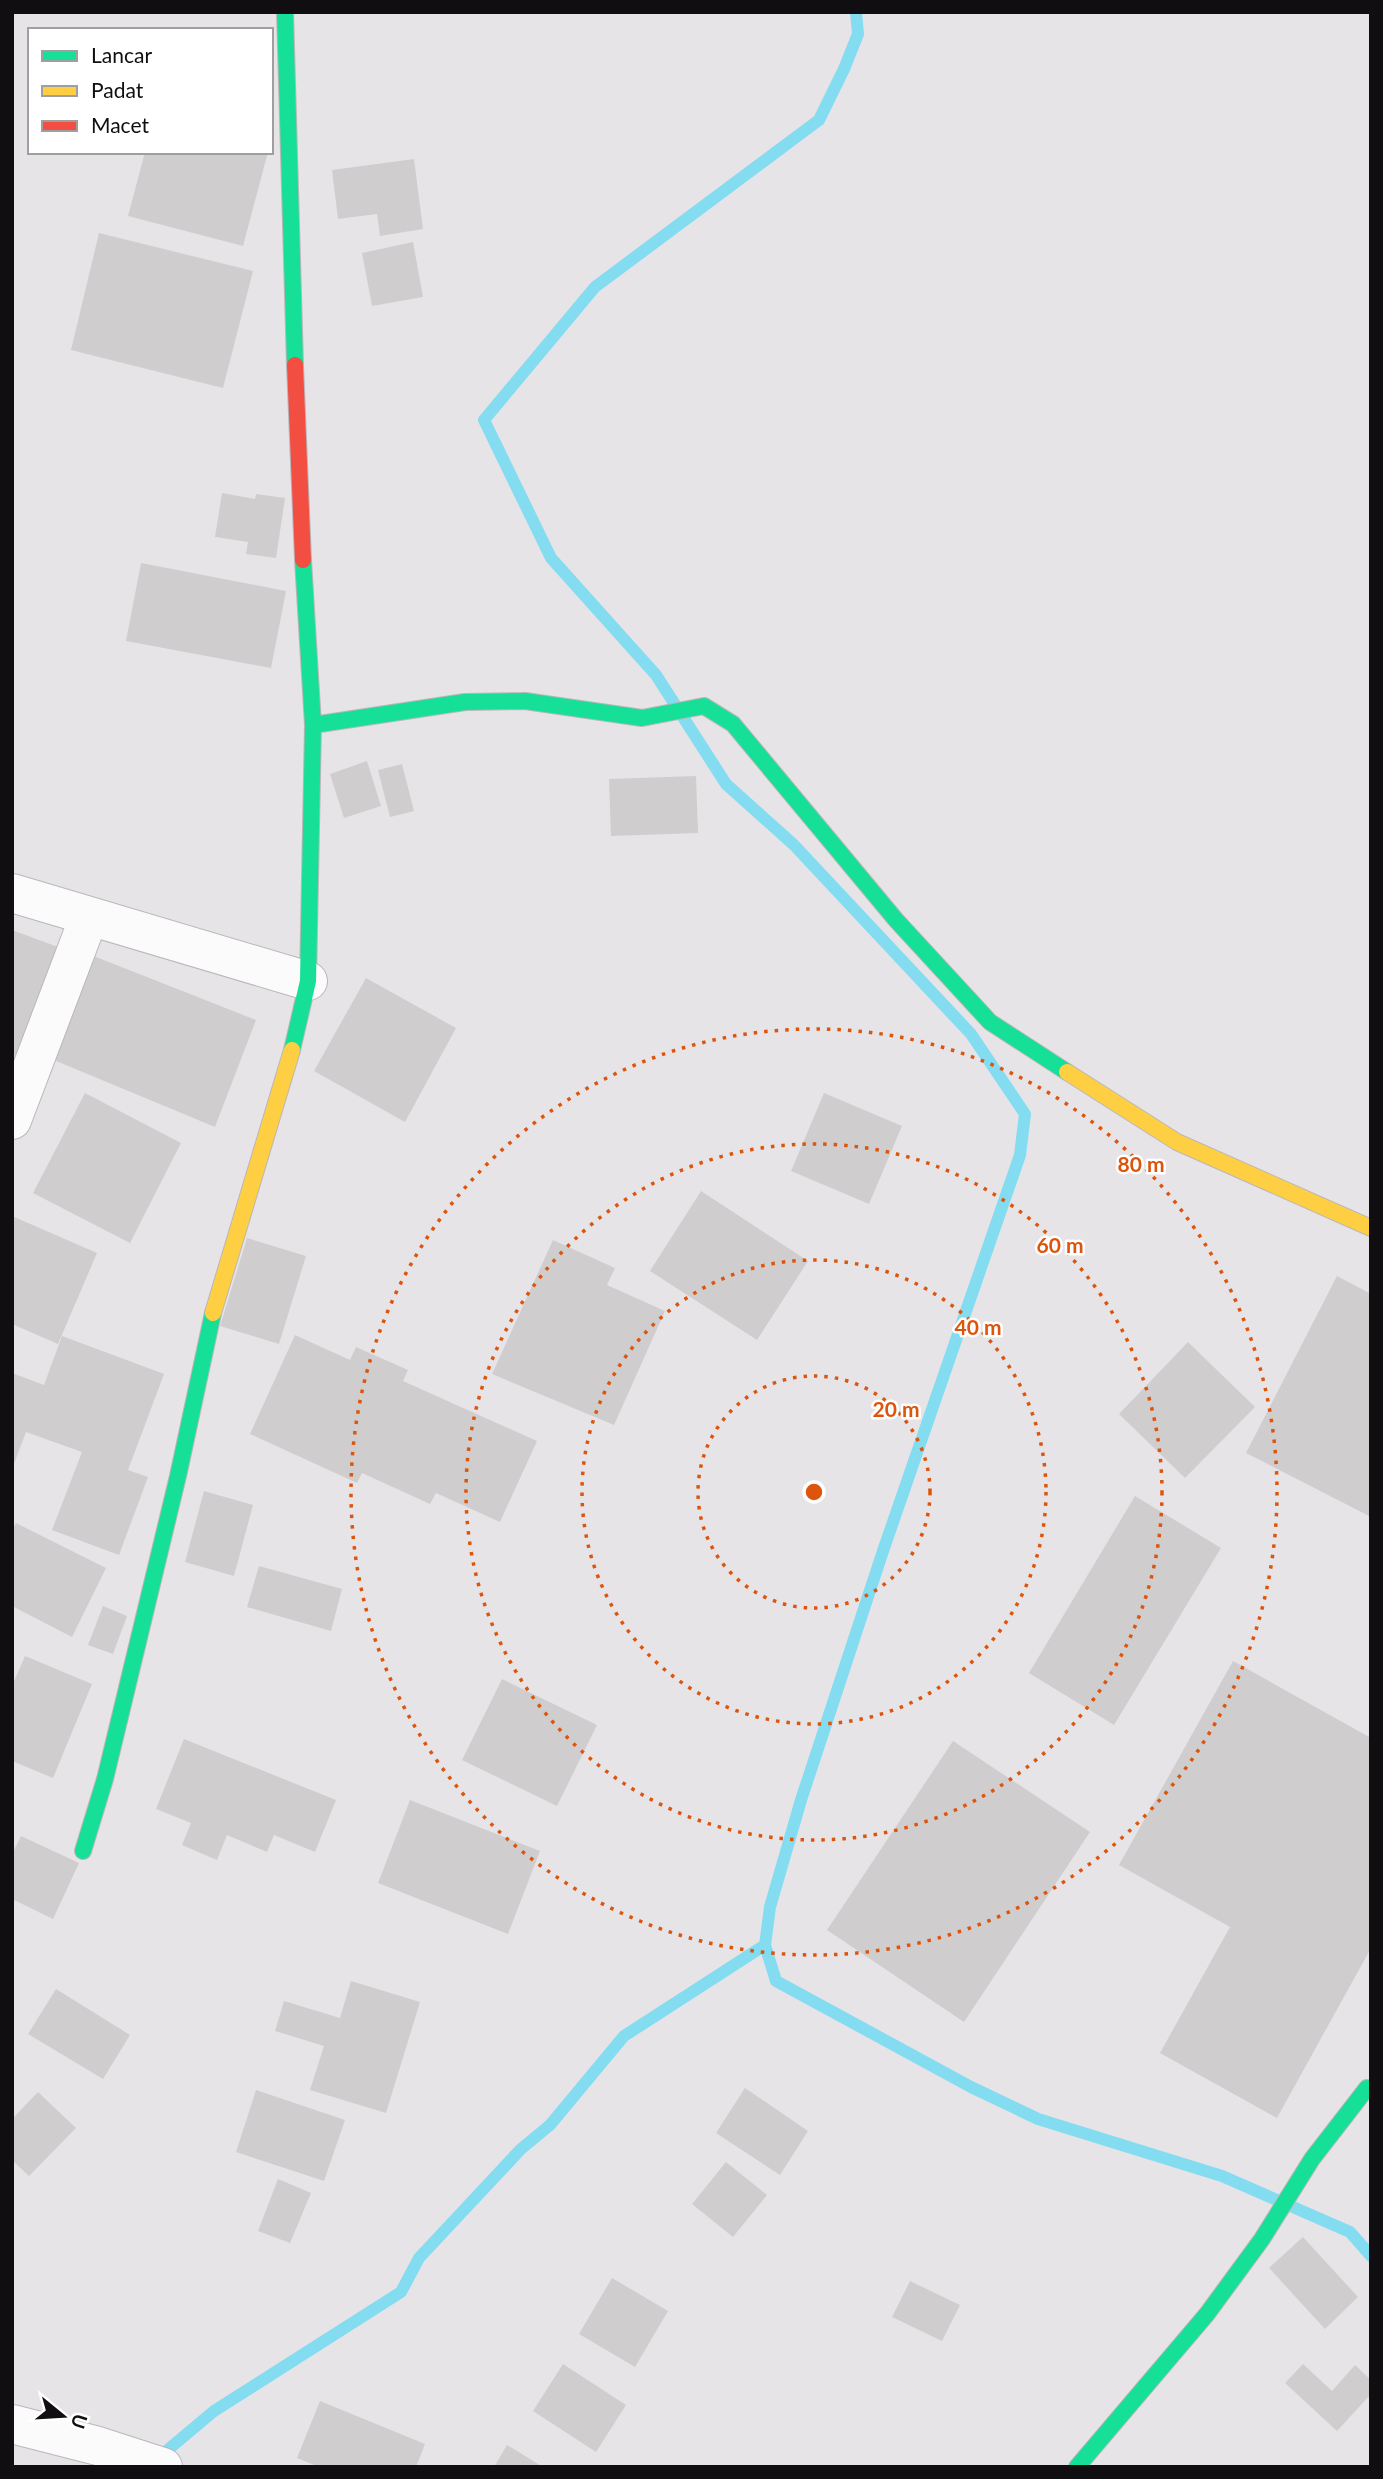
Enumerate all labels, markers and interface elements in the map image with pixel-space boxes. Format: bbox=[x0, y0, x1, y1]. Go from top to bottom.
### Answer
legend bbox=[28, 28, 273, 154]
text: Lancar bbox=[91, 42, 152, 67]
text: Padat bbox=[91, 77, 144, 102]
text: Macet bbox=[91, 112, 149, 137]
text: 80 m bbox=[1117, 1151, 1165, 1176]
text: 60 m bbox=[1036, 1232, 1084, 1257]
text: 40 m bbox=[954, 1314, 1002, 1339]
text: 20 m bbox=[872, 1396, 920, 1421]
centre of rings bbox=[802, 1480, 826, 1504]
north arrow bbox=[28, 2381, 98, 2451]
text: U bbox=[67, 2411, 93, 2432]

